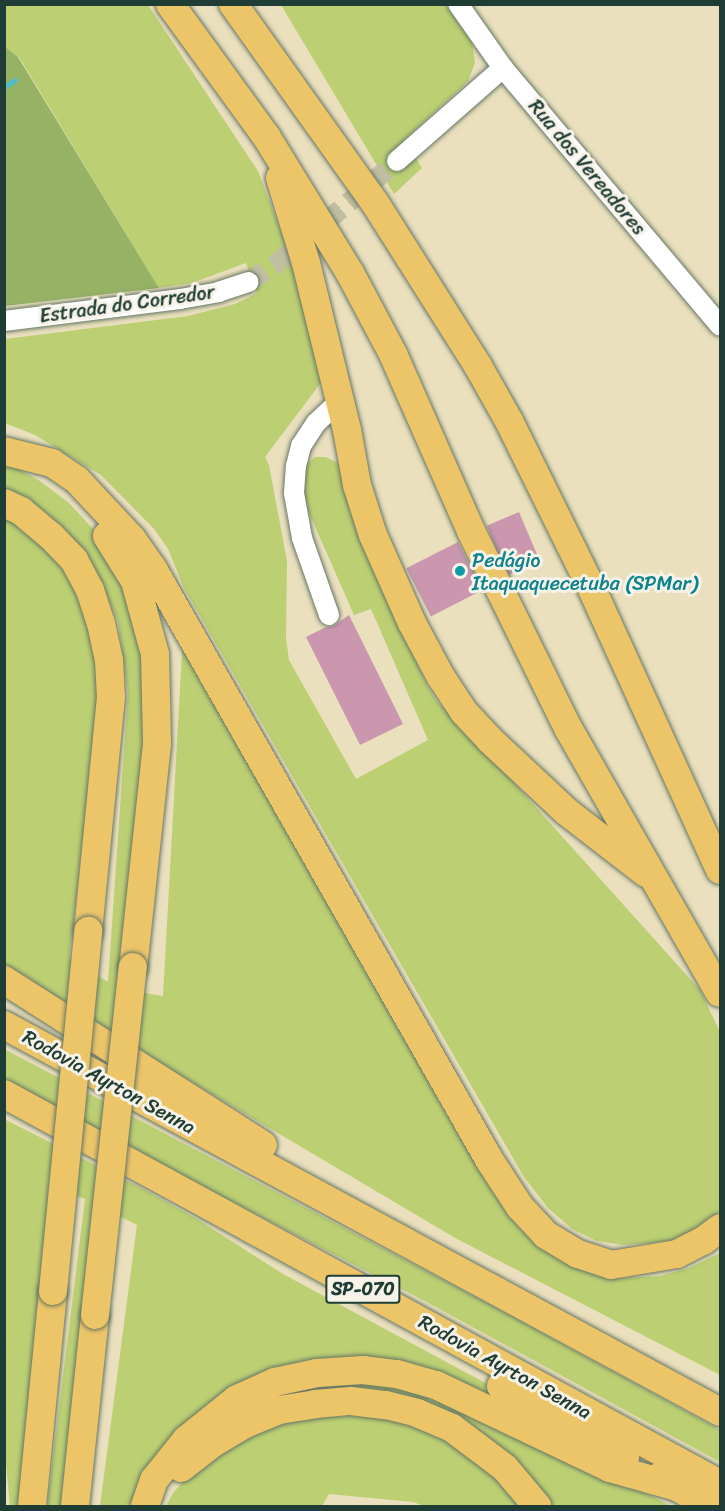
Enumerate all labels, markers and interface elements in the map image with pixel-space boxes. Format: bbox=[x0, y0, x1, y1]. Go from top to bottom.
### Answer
street label: Rua dos Vereadores bbox=[523, 94, 651, 240]
street label: Estrada do Corredor bbox=[38, 280, 216, 328]
place label: Pedágio Itaquaquecetuba (SPMar) bbox=[472, 548, 698, 595]
marker: Pedágio Itaquaquecetuba (SPMar) bbox=[453, 564, 467, 578]
street label: Rodovia Ayrton Senna bbox=[19, 1025, 199, 1139]
road number: SP-070 bbox=[324, 1274, 402, 1304]
street label: Rodovia Ayrton Senna bbox=[415, 1310, 595, 1424]

